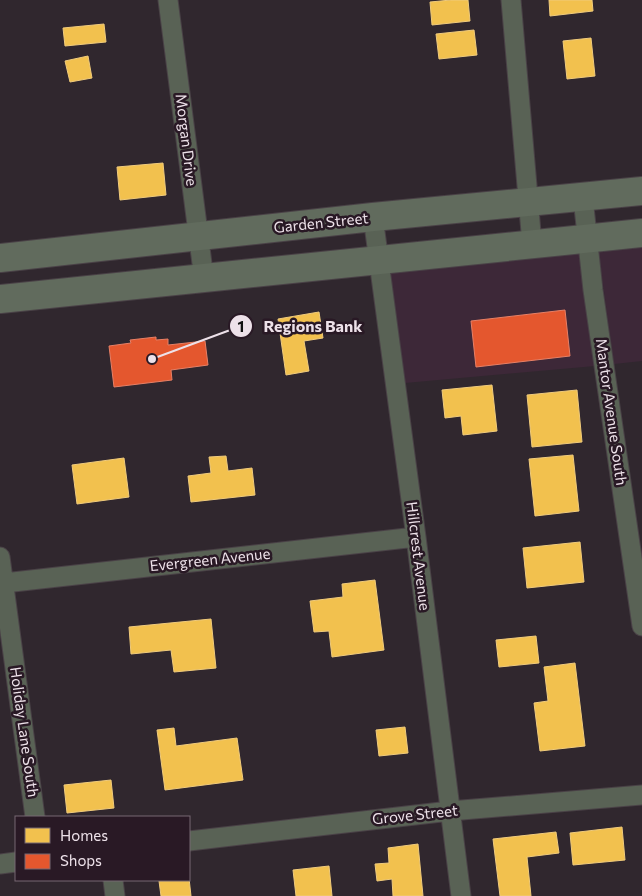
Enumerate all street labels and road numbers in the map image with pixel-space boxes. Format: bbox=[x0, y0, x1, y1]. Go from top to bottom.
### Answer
street label: Morgan Drive bbox=[172, 93, 202, 187]
street label: Garden Street bbox=[273, 208, 369, 236]
street label: Mantor Avenue South bbox=[593, 337, 631, 487]
street label: Hillcrest Avenue bbox=[403, 500, 435, 611]
street label: Evergreen Avenue bbox=[149, 544, 271, 574]
street label: Holiday Lane South bbox=[7, 665, 43, 798]
street label: Grove Street bbox=[371, 801, 459, 827]

